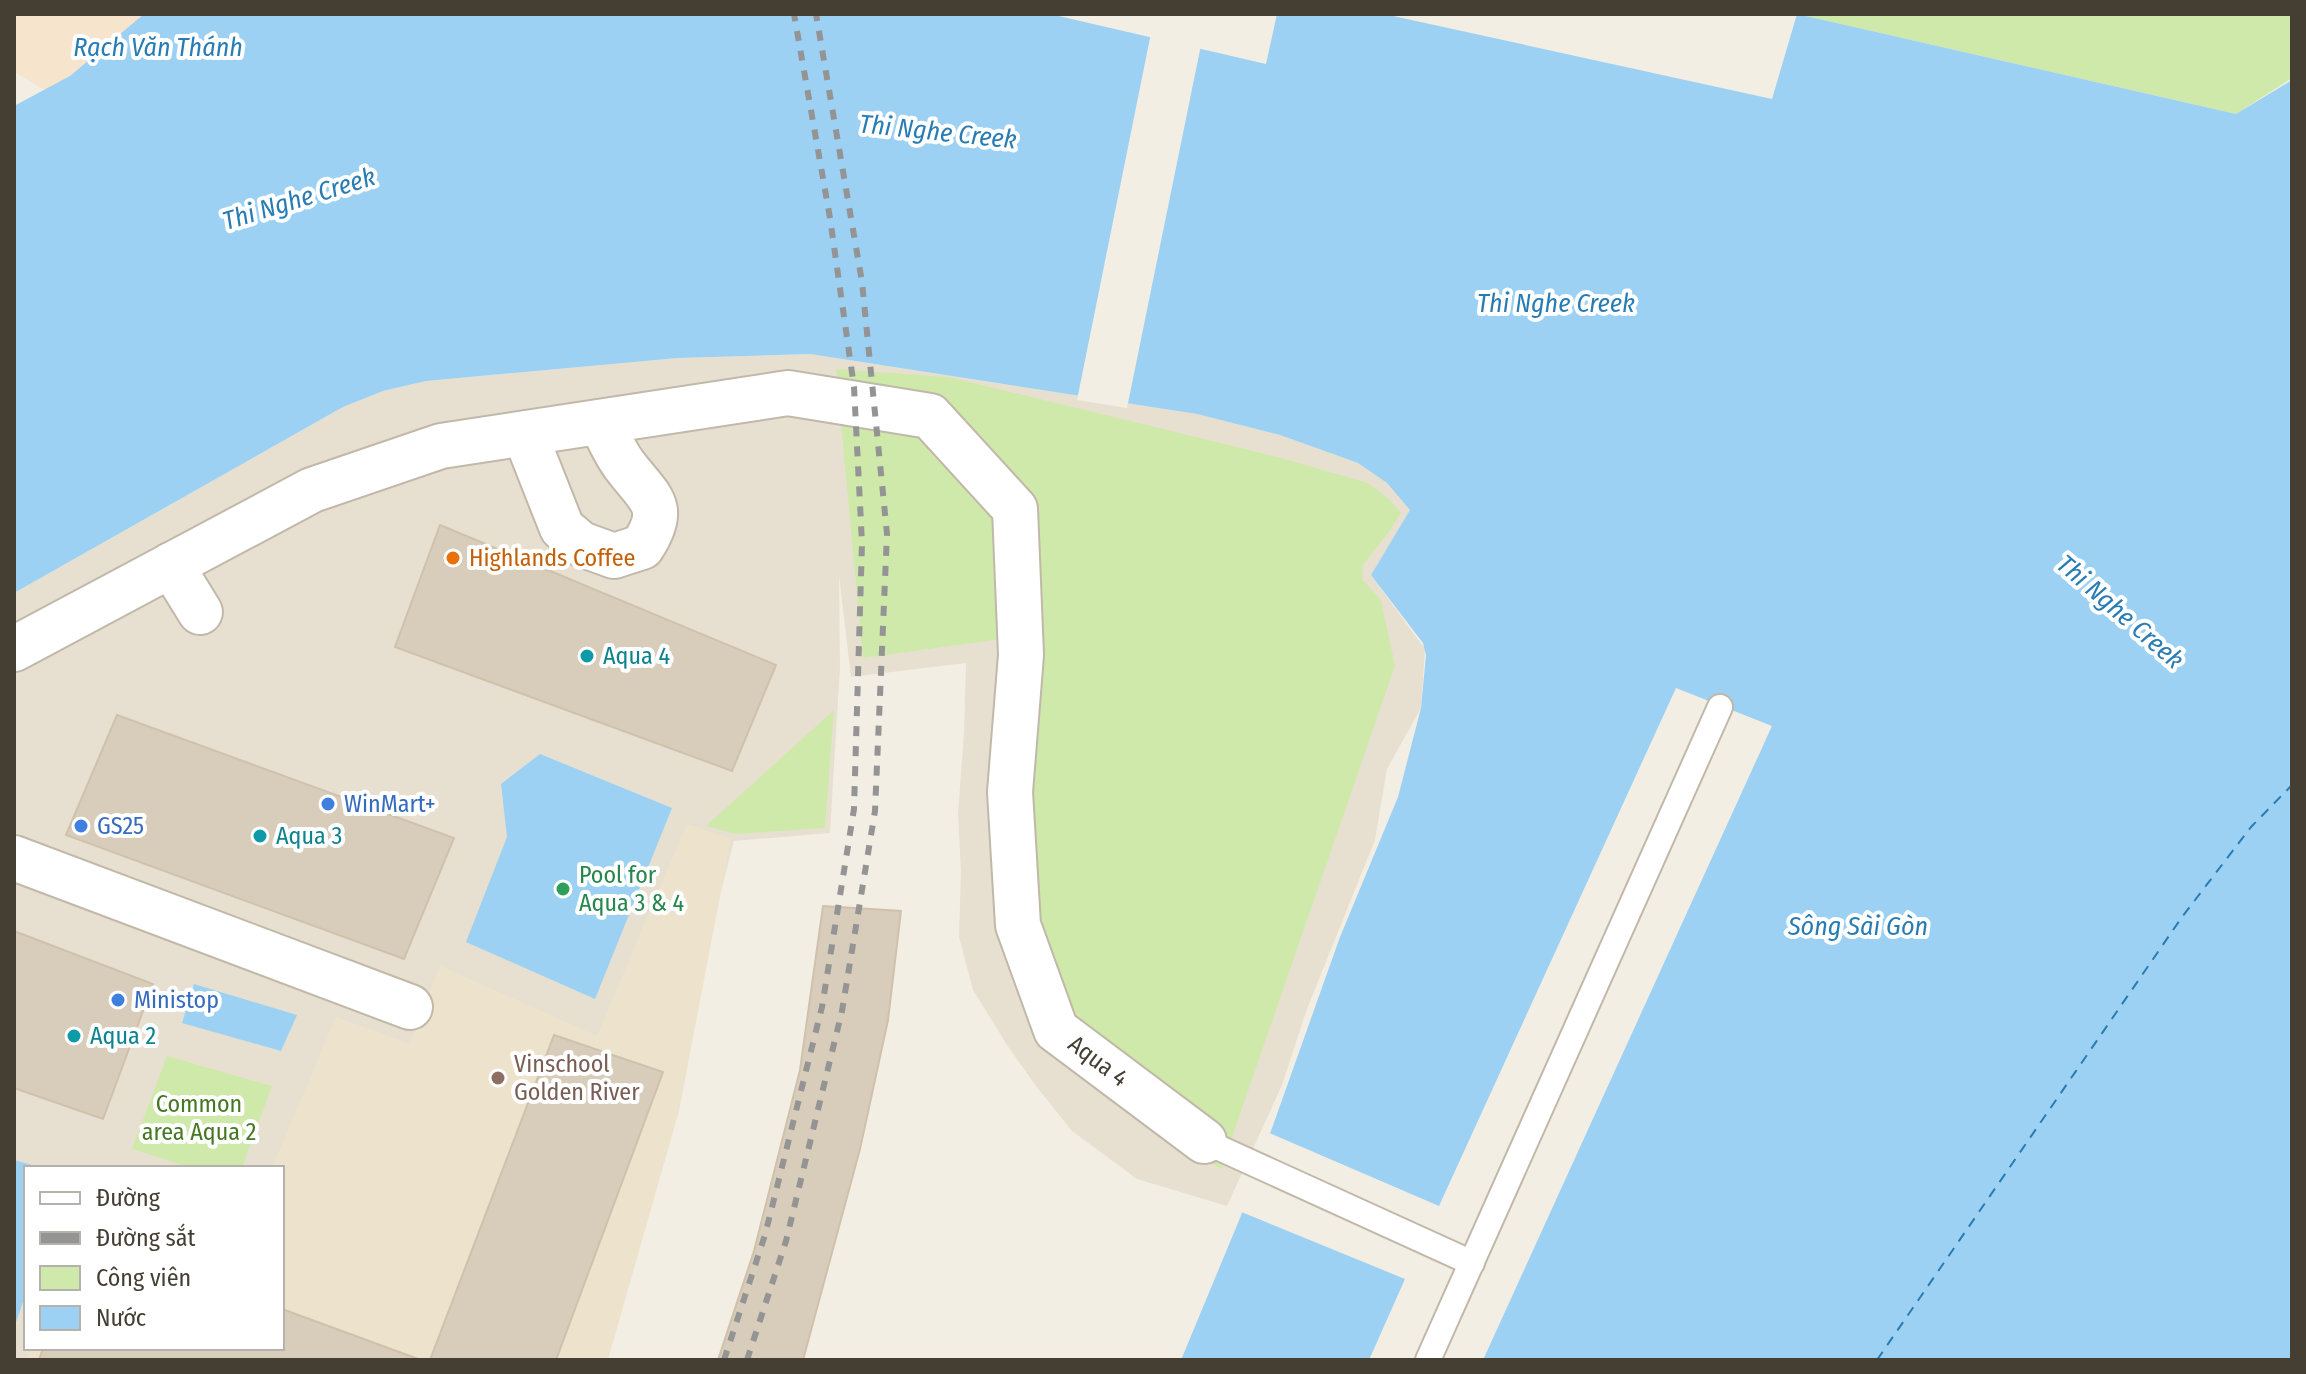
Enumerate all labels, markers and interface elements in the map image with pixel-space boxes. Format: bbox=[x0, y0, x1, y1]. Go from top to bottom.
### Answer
water label: Rạch Văn Thánh bbox=[73, 32, 243, 63]
water label: Thi Nghe Creek bbox=[858, 108, 1018, 156]
water label: Thi Nghe Creek bbox=[219, 161, 379, 237]
water label: Thi Nghe Creek bbox=[1477, 288, 1635, 319]
place label: Highlands Coffee bbox=[469, 544, 635, 572]
marker: Highlands Coffee bbox=[444, 549, 462, 567]
water label: Thi Nghe Creek bbox=[2050, 549, 2190, 676]
place label: Aqua 4 bbox=[603, 642, 670, 670]
marker: Aqua 4 bbox=[578, 647, 596, 665]
place label: WinMart+ bbox=[344, 790, 436, 818]
marker: WinMart+ bbox=[319, 795, 337, 813]
place label: GS25 bbox=[97, 812, 144, 840]
marker: GS25 bbox=[72, 817, 90, 835]
place label: Aqua 3 bbox=[276, 822, 342, 850]
marker: Aqua 3 bbox=[251, 827, 269, 845]
place label: Pool for Aqua 3 & 4 bbox=[579, 861, 684, 917]
marker: Pool for Aqua 3 & 4 bbox=[554, 880, 572, 898]
water label: Sông Sài Gòn bbox=[1787, 911, 1928, 942]
place label: Ministop bbox=[134, 986, 219, 1014]
marker: Ministop bbox=[109, 991, 127, 1009]
place label: Aqua 2 bbox=[90, 1022, 156, 1050]
marker: Aqua 2 bbox=[65, 1027, 83, 1045]
street label: Aqua 4 bbox=[1063, 1030, 1133, 1092]
place label: Vinschool Golden River bbox=[514, 1050, 640, 1106]
marker: Vinschool Golden River bbox=[489, 1069, 507, 1087]
park label: Common area Aqua 2 bbox=[142, 1090, 256, 1146]
legend bbox=[24, 1166, 284, 1350]
text: Đường bbox=[96, 1184, 161, 1212]
text: Đường sắt bbox=[96, 1223, 195, 1252]
text: Công viên bbox=[96, 1264, 191, 1292]
text: Nước bbox=[96, 1304, 146, 1332]

